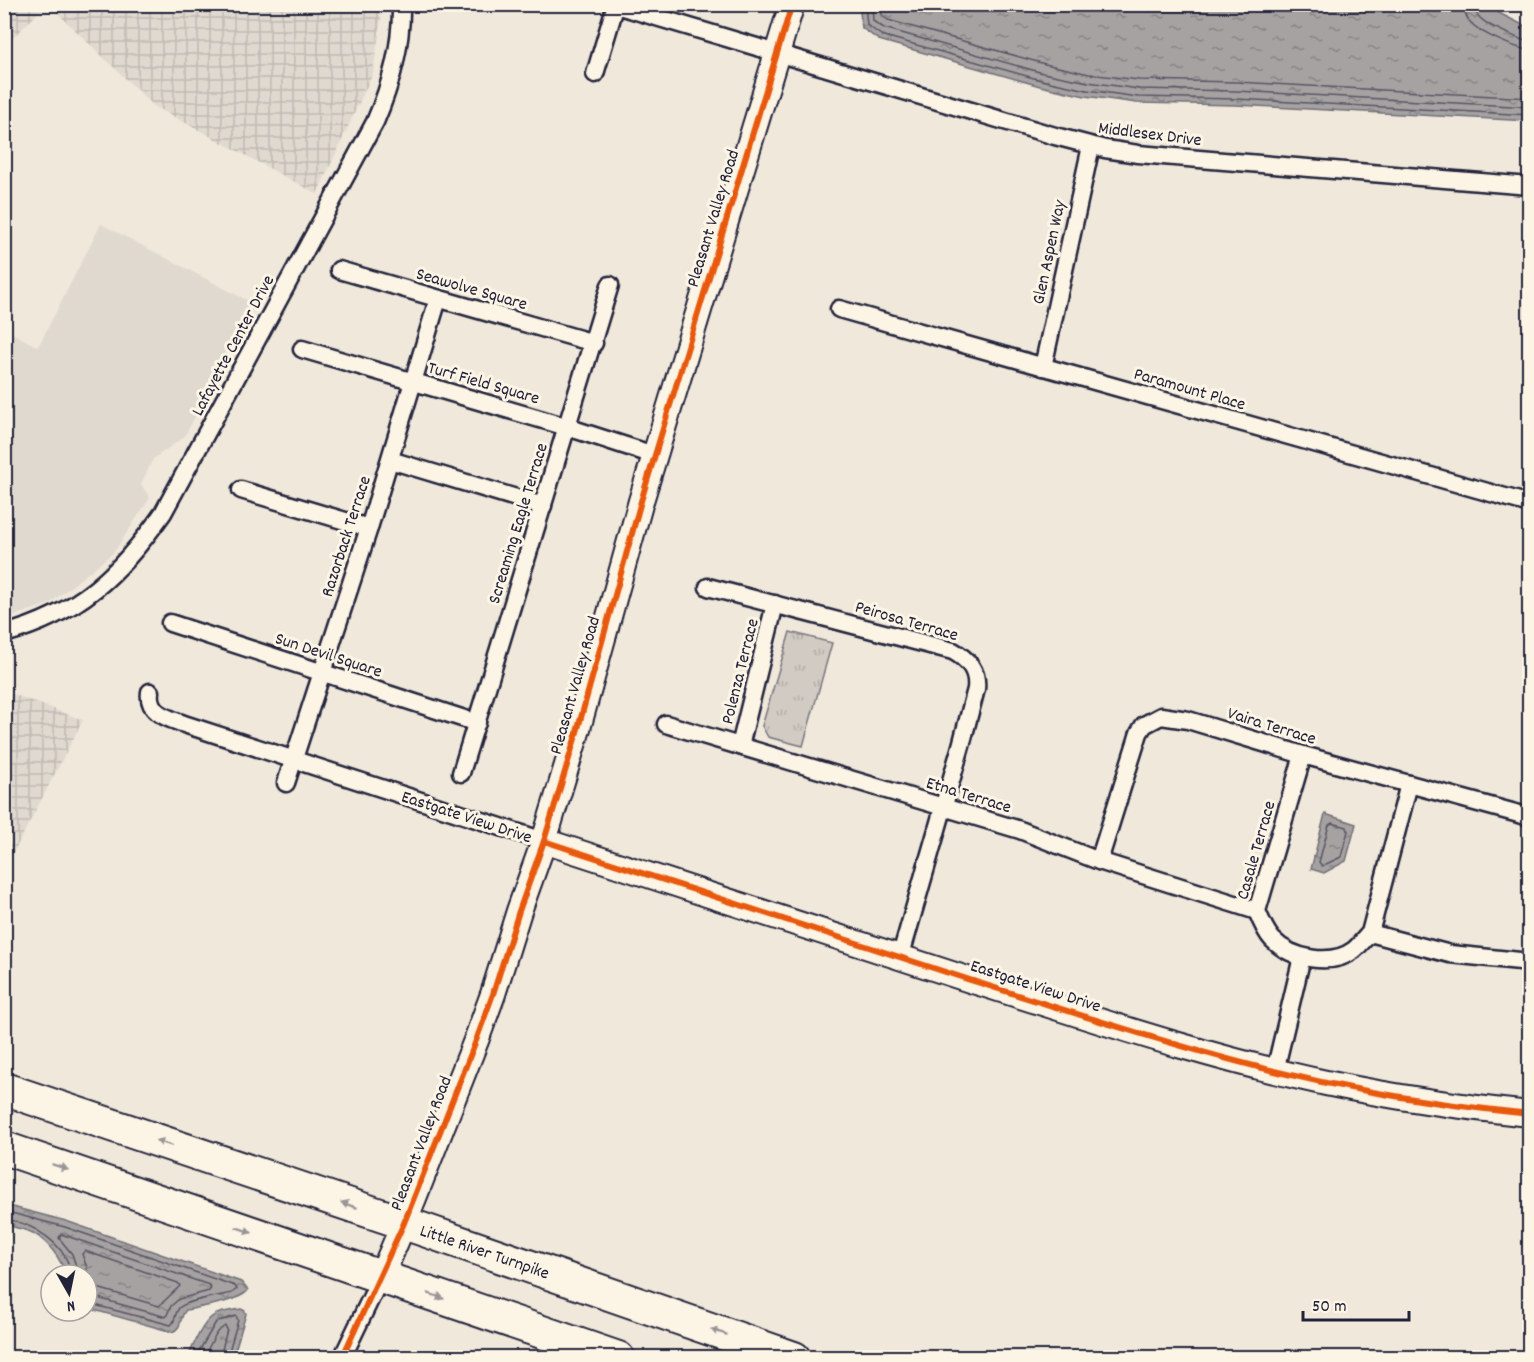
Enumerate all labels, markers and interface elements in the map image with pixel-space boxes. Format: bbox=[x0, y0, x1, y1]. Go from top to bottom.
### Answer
street label: Middlesex Drive bbox=[1097, 117, 1203, 154]
street label: Pleasant Valley Road bbox=[682, 147, 747, 291]
street label: Glen Aspen Way bbox=[1027, 197, 1074, 307]
street label: Seawolve Square bbox=[413, 263, 530, 318]
street label: Lafayette Center Drive bbox=[186, 271, 282, 421]
street label: Turf Field Square bbox=[425, 357, 542, 412]
street label: Paramount Place bbox=[1131, 363, 1248, 418]
street label: Screaming Eagle Terrace bbox=[483, 440, 556, 607]
street label: Razorback Terrace bbox=[316, 473, 379, 600]
street label: Peirosa Terrace bbox=[852, 596, 961, 649]
street label: Pleasant Valley Road bbox=[545, 614, 608, 758]
street label: Polenza Terrace bbox=[716, 616, 767, 727]
street label: Sun Devil Square bbox=[271, 627, 385, 685]
street label: Vaira Terrace bbox=[1224, 702, 1319, 753]
street label: Etna Terrace bbox=[923, 772, 1014, 821]
street label: Eastgate View Drive bbox=[398, 785, 535, 851]
street label: Casale Terrace bbox=[1231, 798, 1283, 903]
street label: Eastgate View Drive bbox=[967, 954, 1104, 1020]
street label: Pleasant Valley Road bbox=[385, 1073, 460, 1215]
one-way arrow bbox=[155, 1138, 173, 1147]
one-way arrow bbox=[51, 1162, 69, 1172]
one-way arrow bbox=[340, 1199, 358, 1209]
street label: Little River Turnpike bbox=[416, 1220, 552, 1287]
one-way arrow bbox=[235, 1226, 253, 1236]
north arrow bbox=[39, 1263, 99, 1323]
scale bar bbox=[1303, 1284, 1410, 1322]
one-way arrow bbox=[427, 1292, 445, 1301]
text: N bbox=[65, 1293, 77, 1317]
text: 50 m bbox=[1312, 1295, 1347, 1320]
one-way arrow bbox=[710, 1326, 728, 1336]

